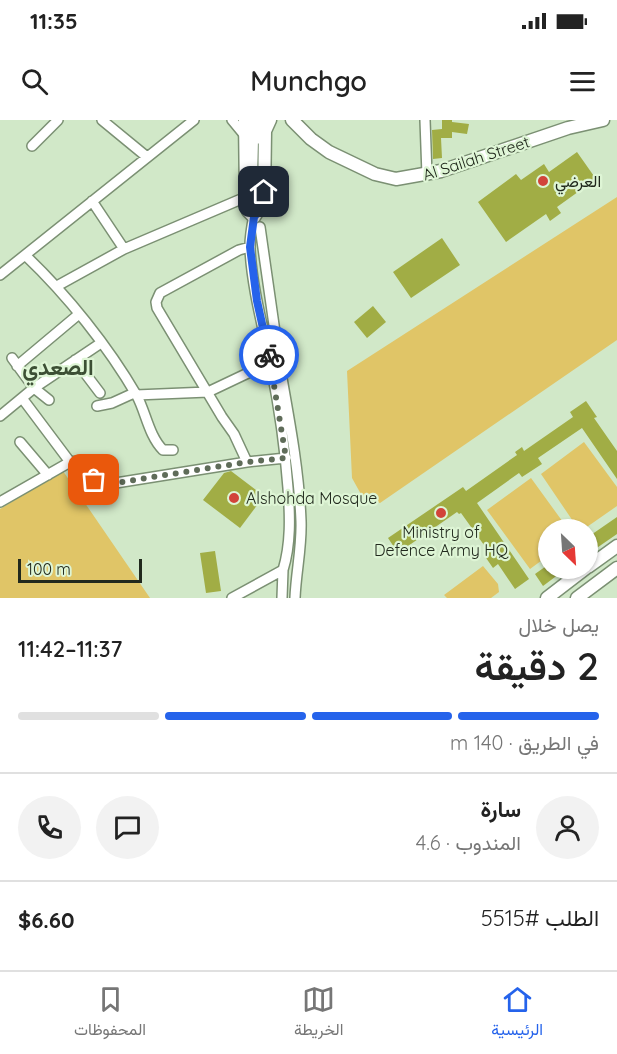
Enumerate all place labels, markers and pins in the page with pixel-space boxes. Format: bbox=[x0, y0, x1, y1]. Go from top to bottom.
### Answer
pin bbox=[238, 166, 289, 217]
place label: العرضي bbox=[555, 171, 601, 195]
marker: العرضي bbox=[536, 174, 550, 188]
pin bbox=[68, 454, 119, 505]
place label: Alshohda Mosque bbox=[246, 488, 377, 508]
marker: Alshohda Mosque bbox=[227, 491, 241, 505]
marker: Ministry of Defence Army HQ bbox=[434, 506, 448, 520]
place label: Ministry of Defence Army HQ bbox=[374, 522, 509, 560]

